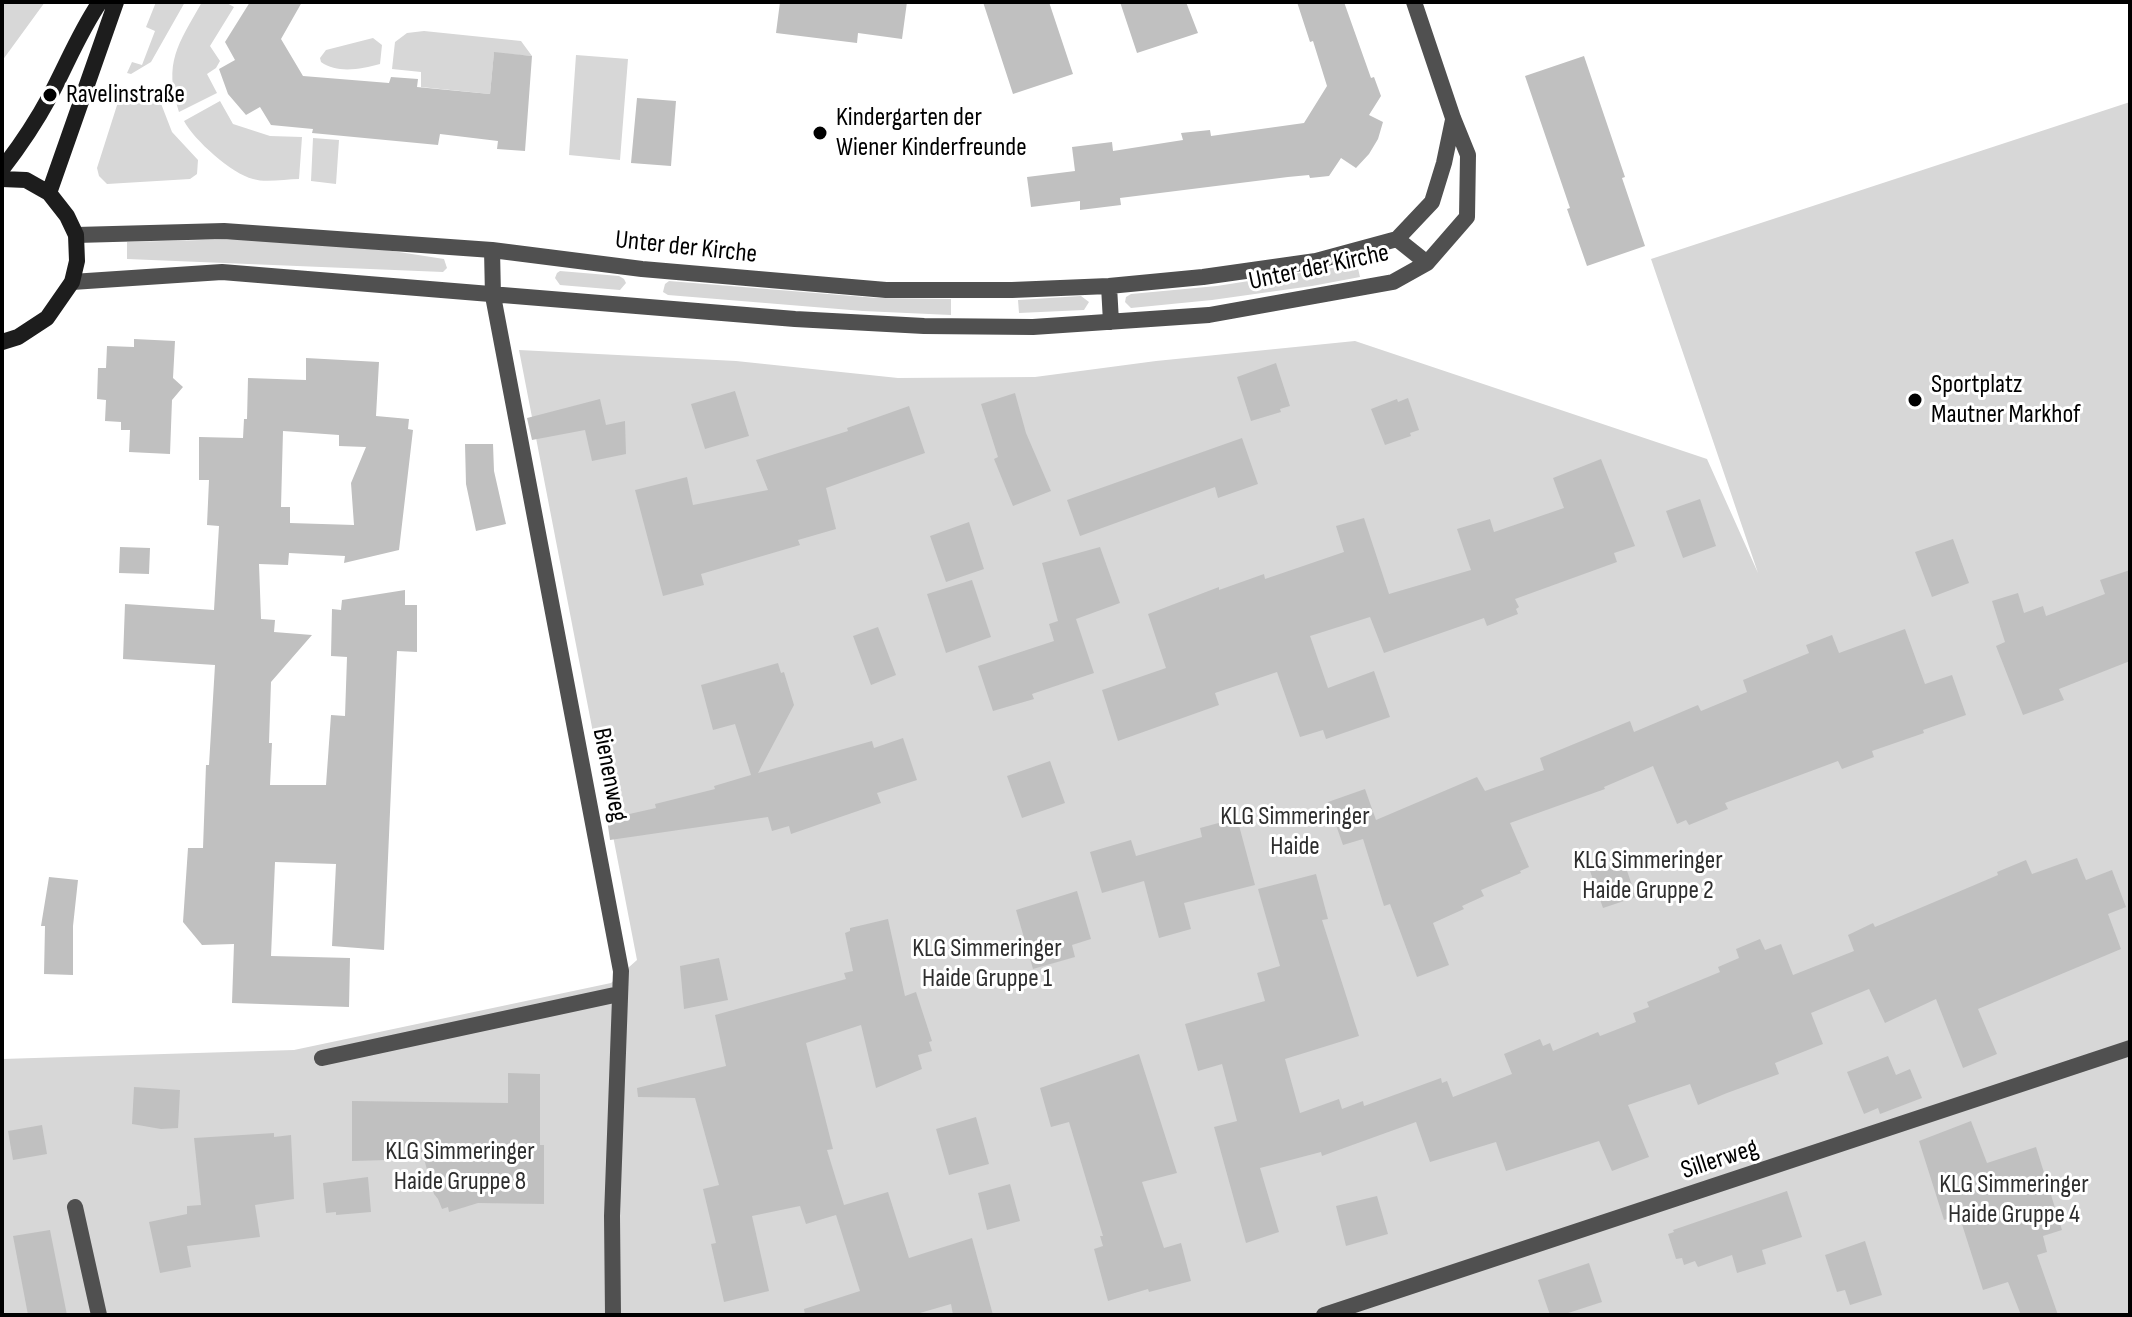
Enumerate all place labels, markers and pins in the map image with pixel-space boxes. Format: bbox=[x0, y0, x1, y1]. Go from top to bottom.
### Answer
place label: Ravelinstraße bbox=[66, 79, 185, 111]
marker: Ravelinstraße bbox=[41, 86, 59, 104]
place label: Kindergarten der Wiener Kinderfreunde bbox=[836, 102, 1027, 164]
marker: Kindergarten der Wiener Kinderfreunde bbox=[811, 124, 829, 142]
place label: Sportplatz Mautner Markhof bbox=[1931, 369, 2081, 430]
marker: Sportplatz Mautner Markhof bbox=[1906, 391, 1924, 409]

